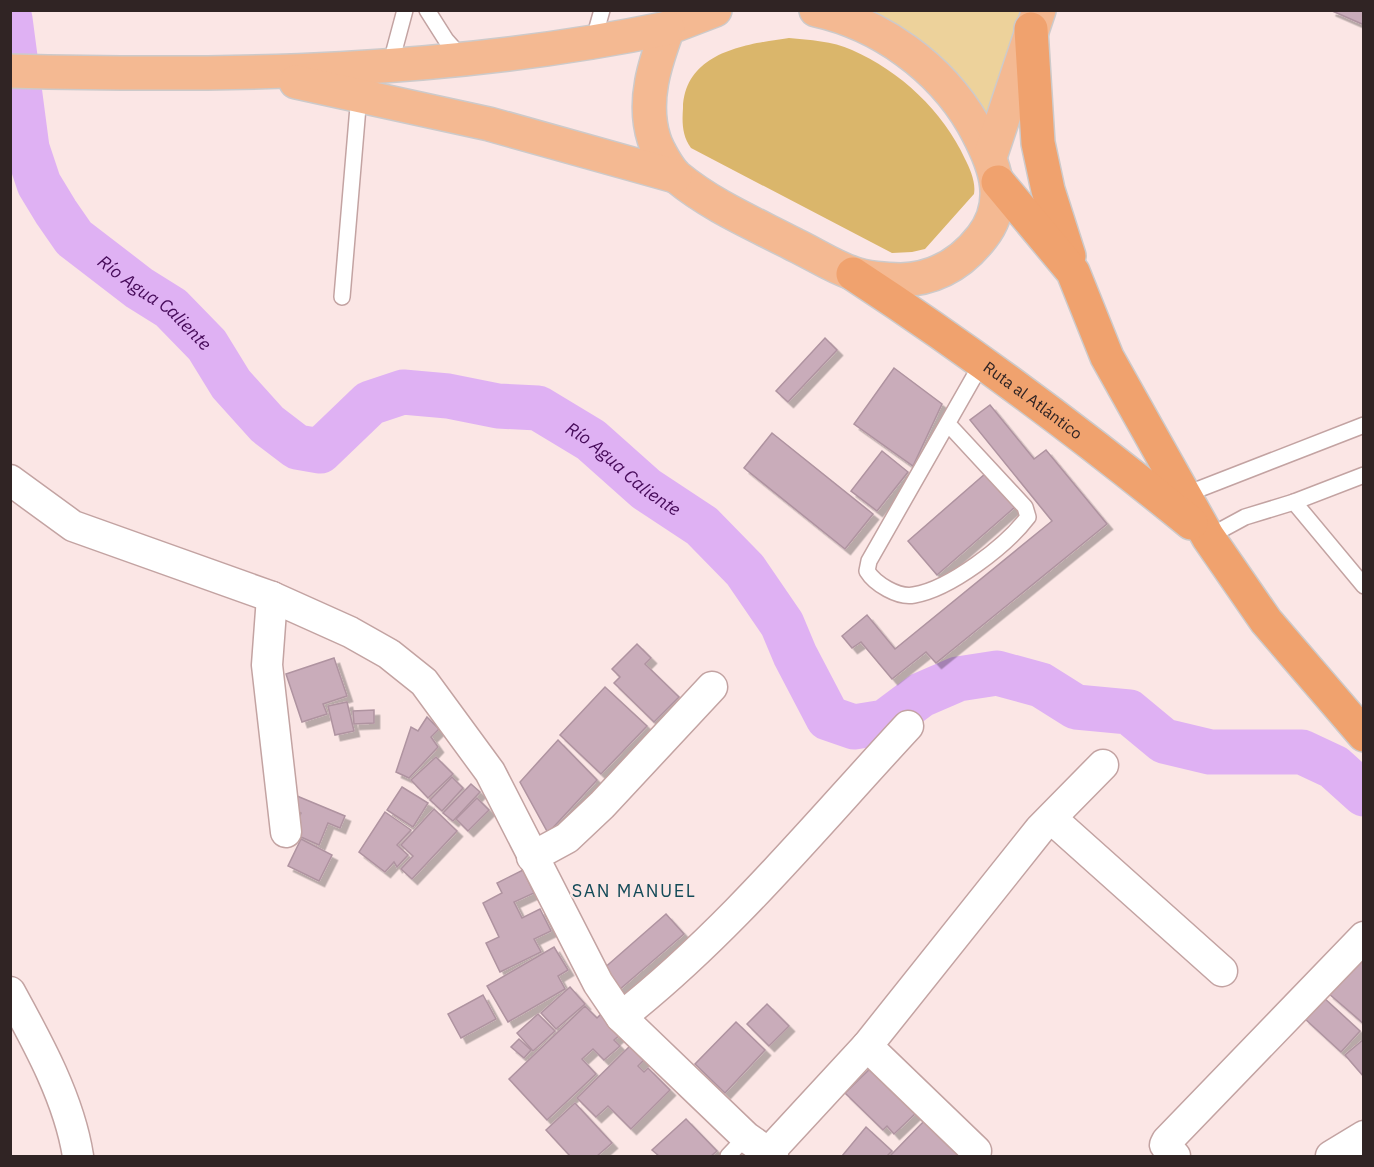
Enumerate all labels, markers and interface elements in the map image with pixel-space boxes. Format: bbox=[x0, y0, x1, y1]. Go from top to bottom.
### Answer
water label: Río Agua Caliente bbox=[94, 249, 217, 355]
street label: Ruta al Atlántico bbox=[980, 357, 1087, 444]
water label: Río Agua Caliente bbox=[562, 416, 685, 520]
district label: SAN MANUEL bbox=[572, 879, 696, 902]

